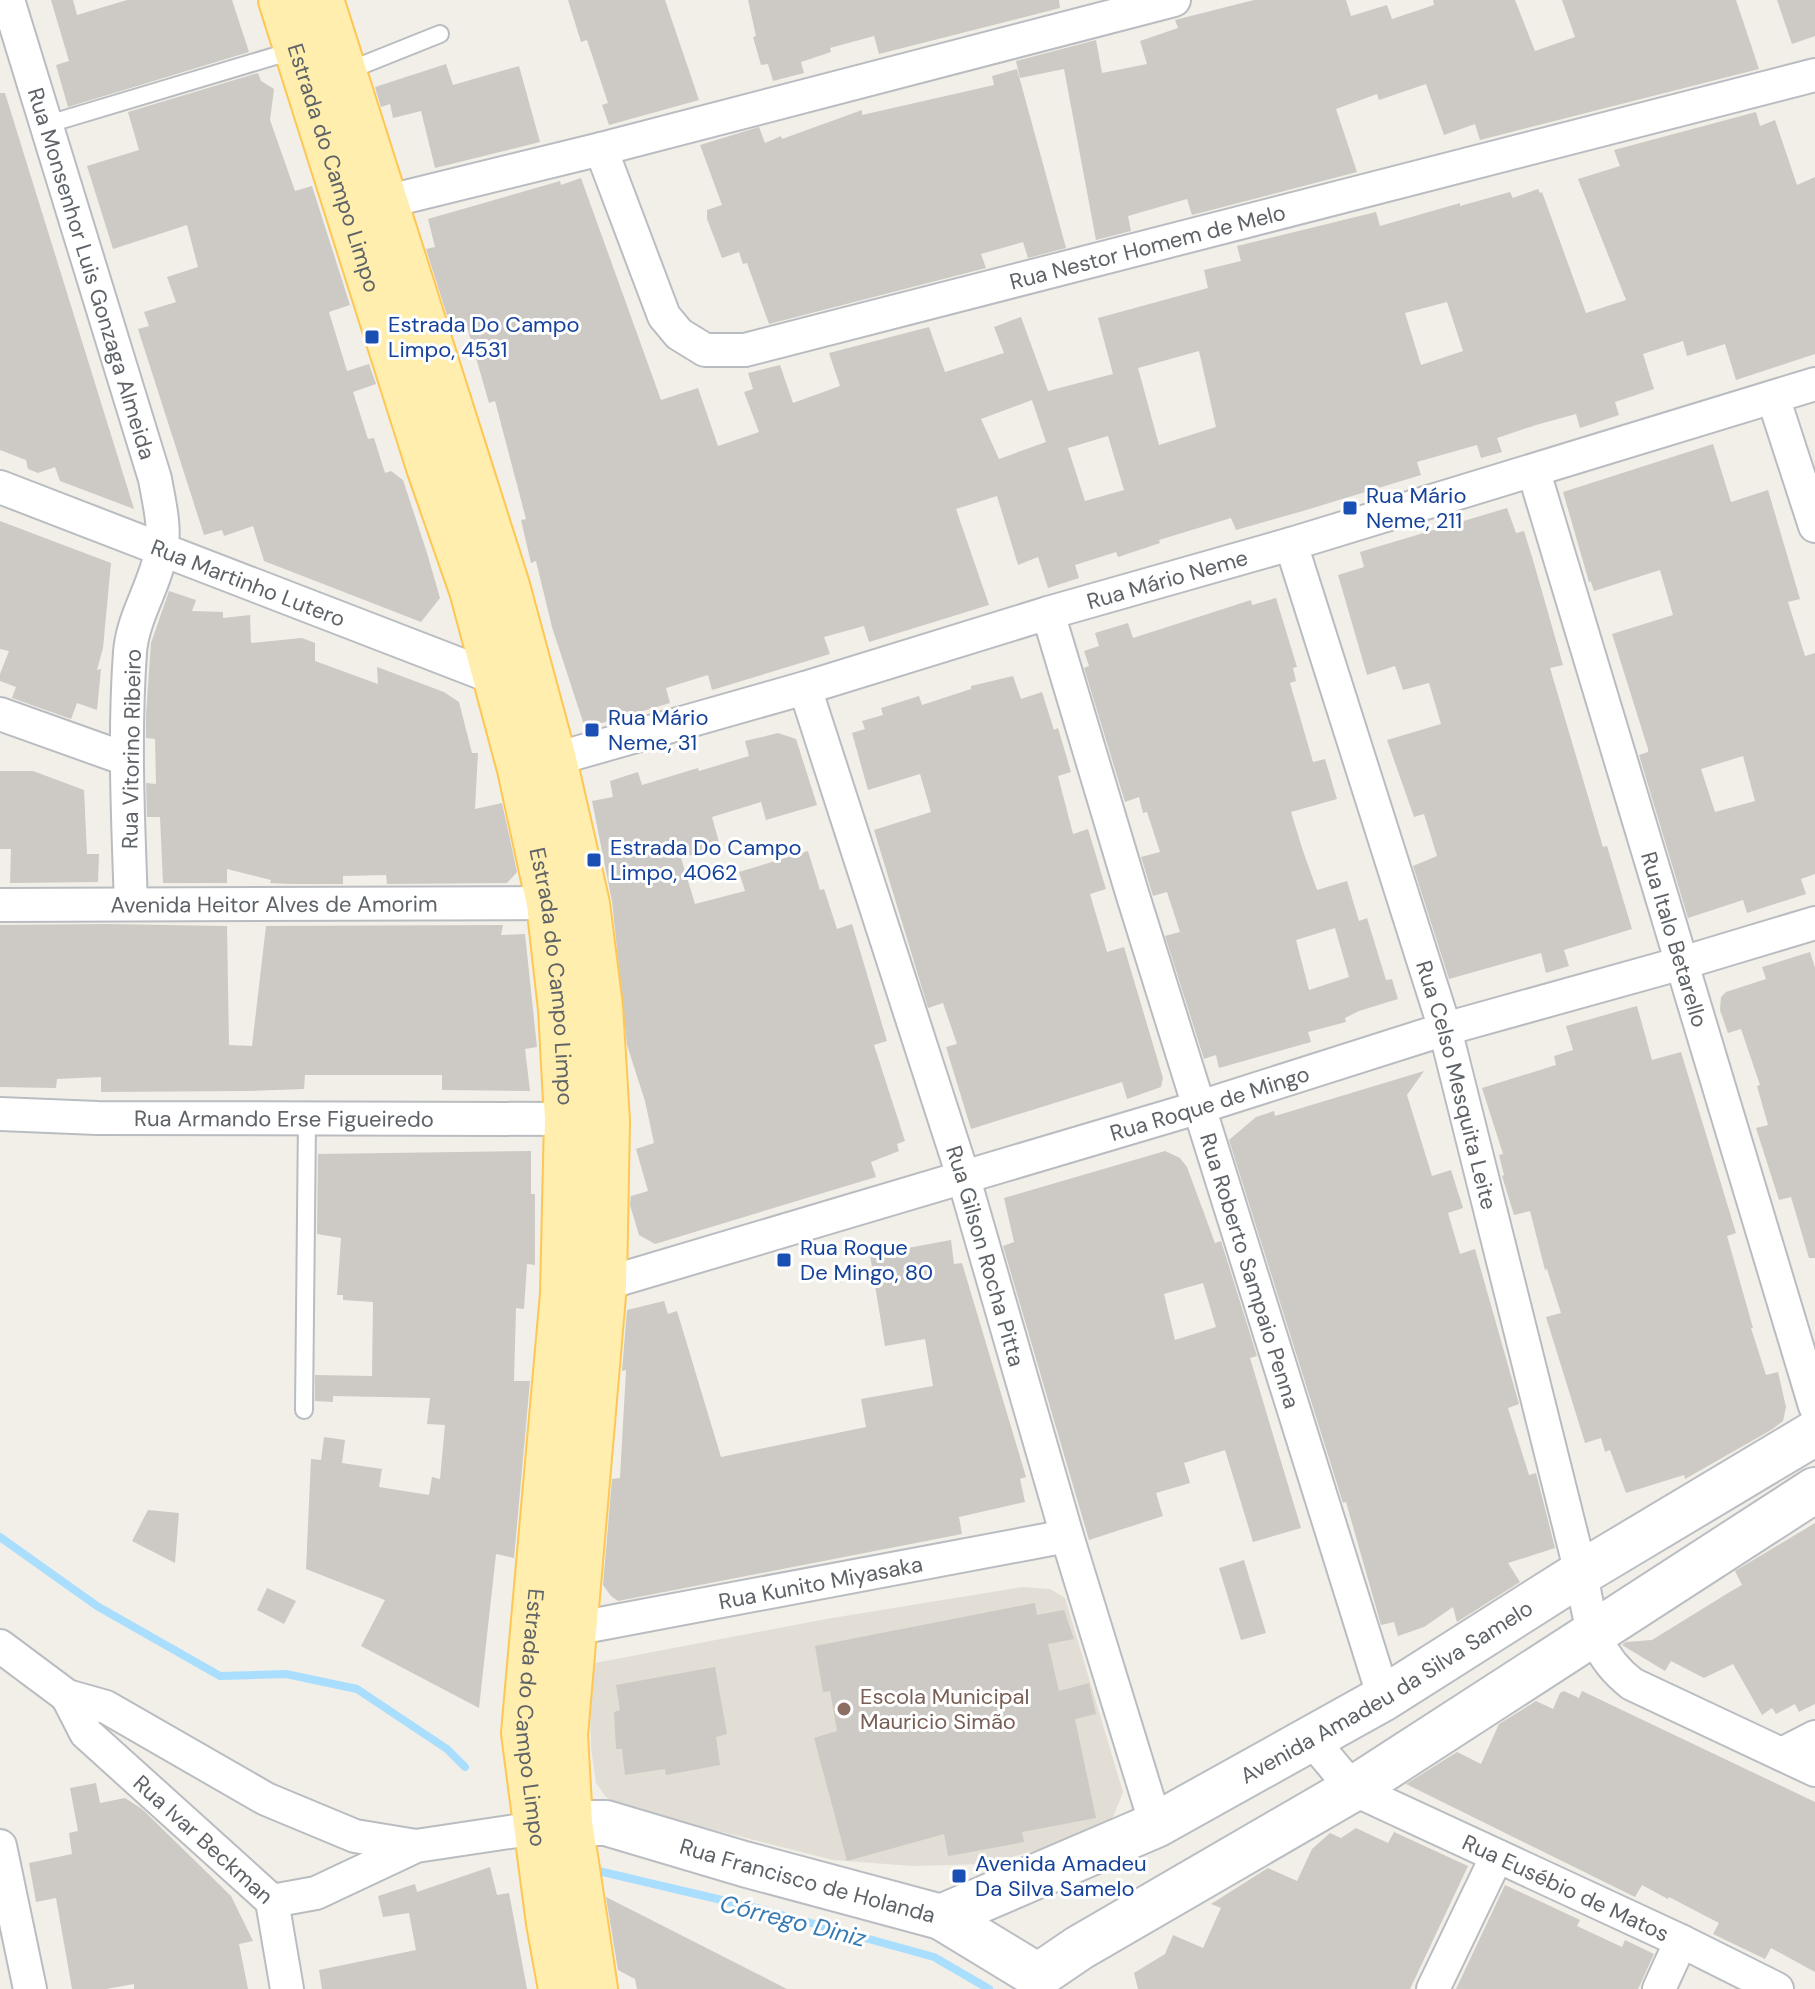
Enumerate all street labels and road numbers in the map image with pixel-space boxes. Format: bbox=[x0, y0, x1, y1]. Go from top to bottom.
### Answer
street label: Estrada do Campo Limpo bbox=[281, 40, 387, 296]
street label: Rua Monsenhor Luis Gonzaga Almeida bbox=[21, 84, 162, 463]
street label: Rua Nestor Homem de Melo bbox=[1007, 198, 1289, 296]
street label: Rua Martinho Lutero bbox=[147, 533, 349, 634]
street label: Rua Mário Neme bbox=[1084, 543, 1251, 616]
street label: Rua Vitorino Ribeiro bbox=[115, 649, 148, 849]
street label: Estrada do Campo Limpo bbox=[522, 845, 580, 1106]
street label: Rua Italo Betarello bbox=[1634, 848, 1714, 1031]
street label: Avenida Heitor Alves de Amorim bbox=[110, 889, 438, 920]
street label: Rua Celso Mesquita Leite bbox=[1409, 957, 1504, 1213]
street label: Rua Roque de Mingo bbox=[1107, 1059, 1313, 1148]
street label: Rua Armando Erse Figueiredo bbox=[134, 1104, 434, 1134]
street label: Rua Roberto Sampaio Penna bbox=[1193, 1130, 1306, 1412]
street label: Rua Gilson Rocha Pitta bbox=[939, 1142, 1031, 1370]
street label: Rua Kunito Miyasaka bbox=[716, 1549, 925, 1616]
street label: Estrada do Campo Limpo bbox=[509, 1587, 553, 1848]
street label: Avenida Amadeu da Silva Samelo bbox=[1235, 1593, 1538, 1790]
street label: Rua Ivar Beckman bbox=[127, 1769, 279, 1910]
street label: Rua Eusébio de Matos bbox=[1458, 1828, 1674, 1949]
street label: Rua Francisco de Holanda bbox=[676, 1832, 938, 1930]

